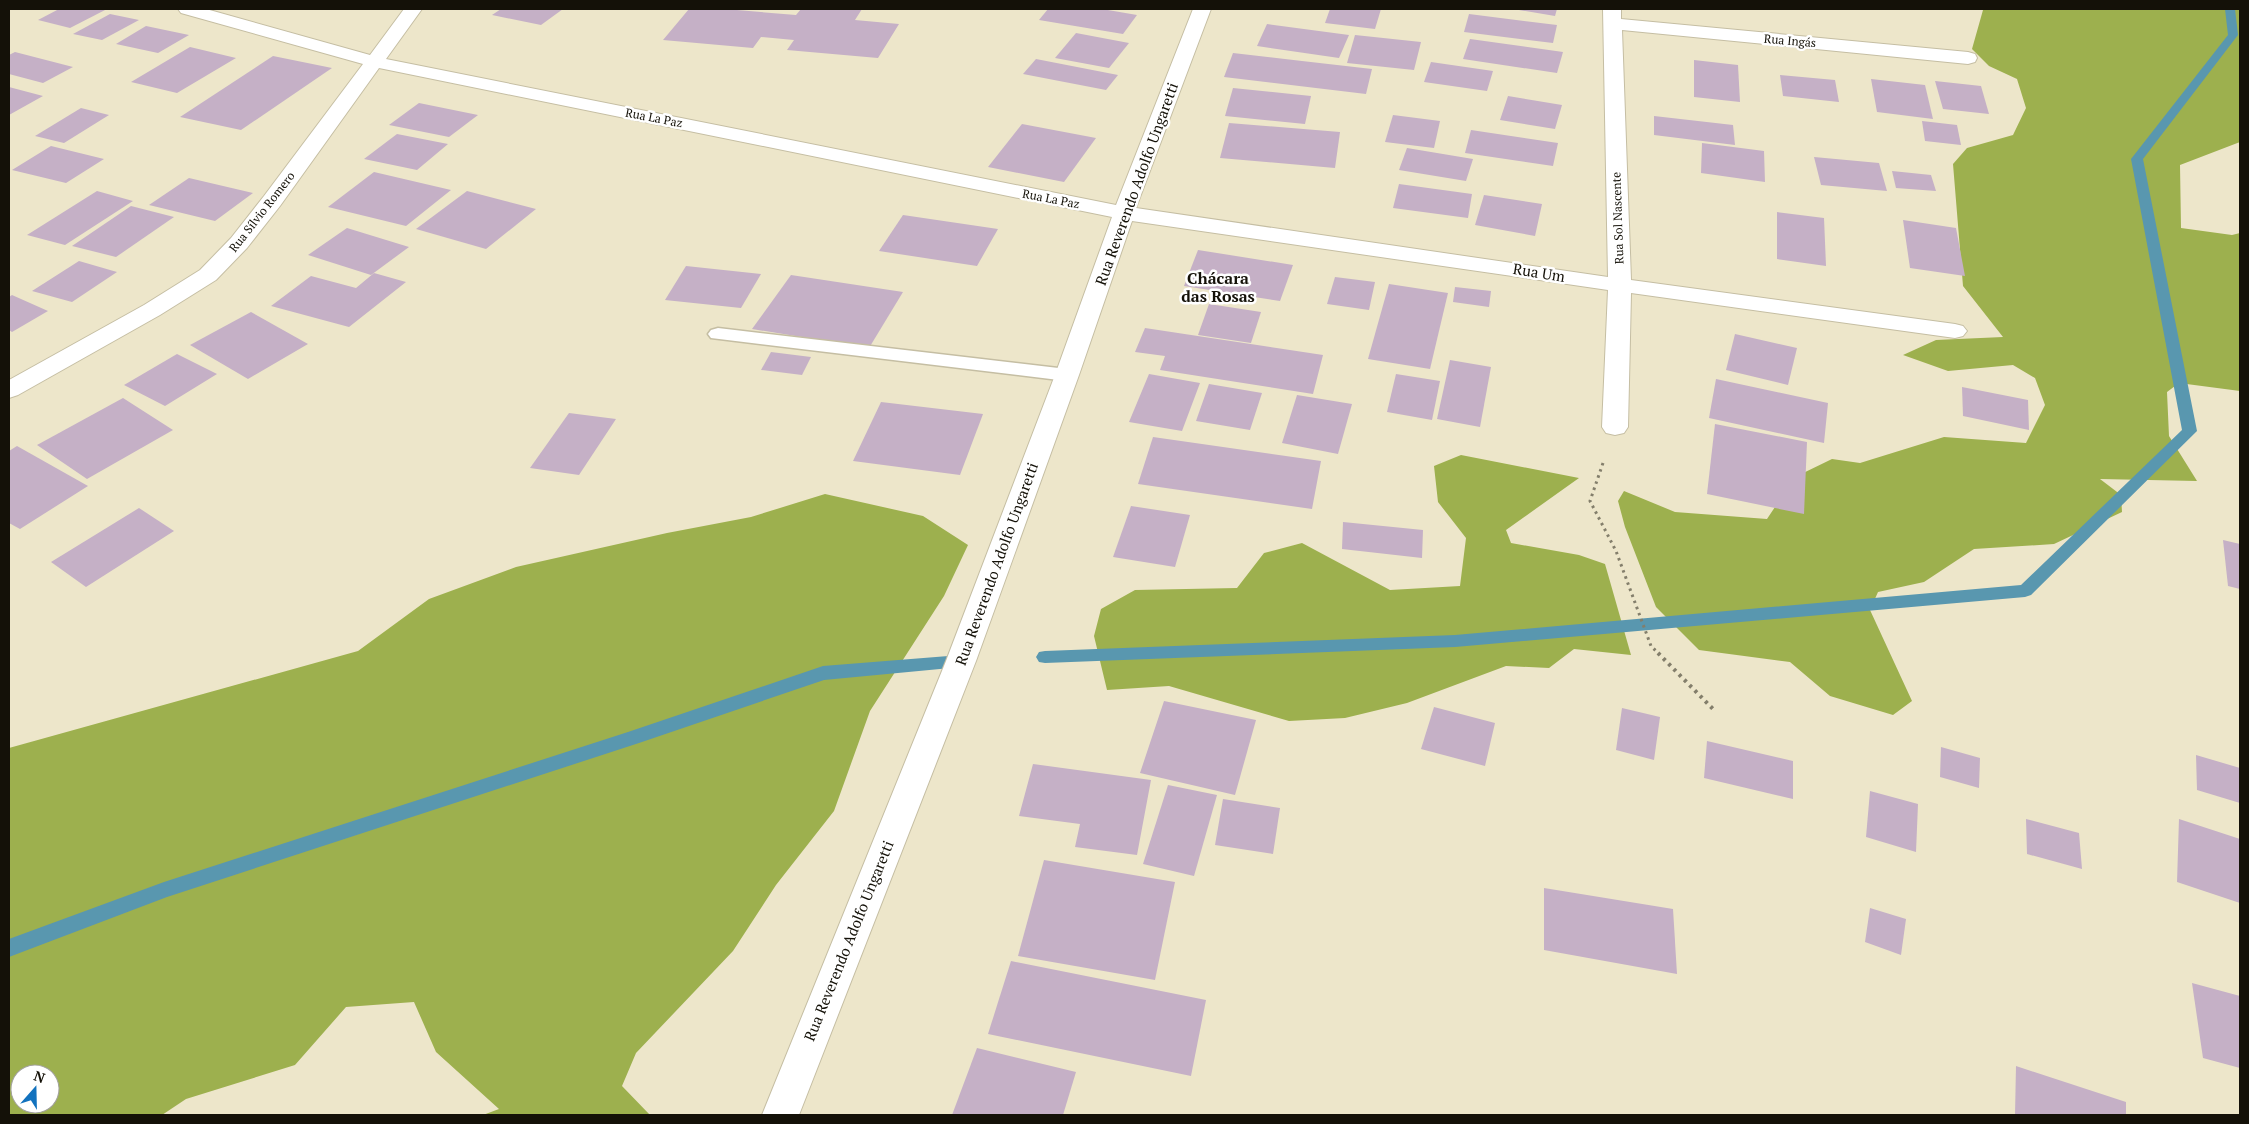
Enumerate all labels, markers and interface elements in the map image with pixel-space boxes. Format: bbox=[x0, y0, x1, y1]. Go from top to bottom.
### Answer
street label: Rua Ingás bbox=[1763, 31, 1817, 50]
street label: Rua Reverendo Adolfo Ungaretti bbox=[1090, 79, 1182, 288]
street label: Rua La Paz bbox=[624, 105, 684, 130]
street label: Rua Sílvio Romero bbox=[225, 168, 298, 255]
street label: Rua Sol Nascente bbox=[1608, 172, 1627, 264]
street label: Rua La Paz bbox=[1021, 186, 1081, 211]
street label: Rua Um bbox=[1512, 258, 1567, 286]
district label: Chácara das Rosas bbox=[1181, 267, 1255, 307]
street label: Rua Reverendo Adolfo Ungaretti bbox=[950, 459, 1042, 668]
street label: Rua Reverendo Adolfo Ungaretti bbox=[799, 837, 898, 1044]
north arrow bbox=[10, 1064, 60, 1114]
text: N bbox=[31, 1066, 48, 1087]

